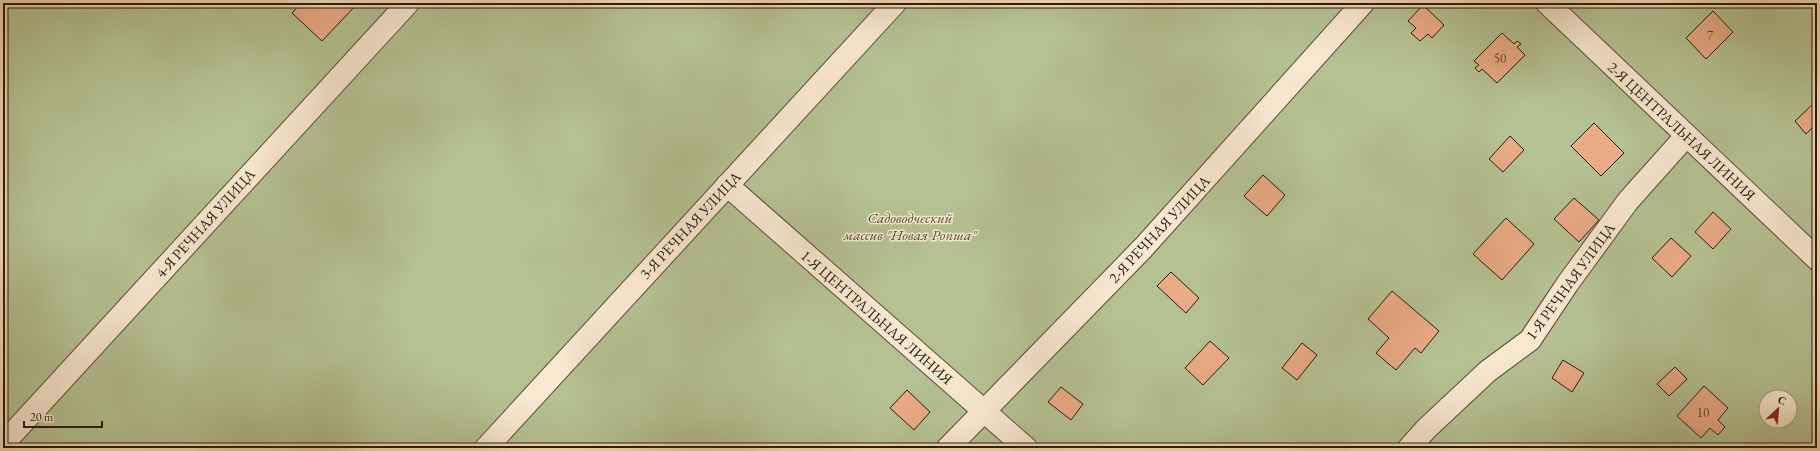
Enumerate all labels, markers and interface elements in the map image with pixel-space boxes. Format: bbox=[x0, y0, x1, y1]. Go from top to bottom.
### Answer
house number: 7 bbox=[1707, 27, 1714, 44]
house number: 50 bbox=[1494, 50, 1506, 67]
street label: 2-Я ЦЕНТРАЛЬНАЯ ЛИНИЯ bbox=[1604, 57, 1760, 205]
street label: 4-Я РЕЧНАЯ УЛИЦА bbox=[151, 164, 259, 281]
street label: 3-Я РЕЧНАЯ УЛИЦА bbox=[635, 167, 745, 283]
street label: 2-Я РЕЧНАЯ УЛИЦА bbox=[1104, 171, 1214, 287]
park label: Садоводческий массив "Новая Ропша" bbox=[843, 208, 978, 244]
street label: 1-Я РЕЧНАЯ УЛИЦА bbox=[1521, 218, 1619, 343]
street label: 1-Я ЦЕНТРАЛЬНАЯ ЛИНИЯ bbox=[797, 246, 957, 388]
north arrow bbox=[1758, 389, 1798, 429]
text: С bbox=[1776, 392, 1789, 408]
scale bar bbox=[24, 403, 102, 429]
house number: 10 bbox=[1697, 404, 1709, 421]
text: 20 m bbox=[30, 409, 54, 425]

